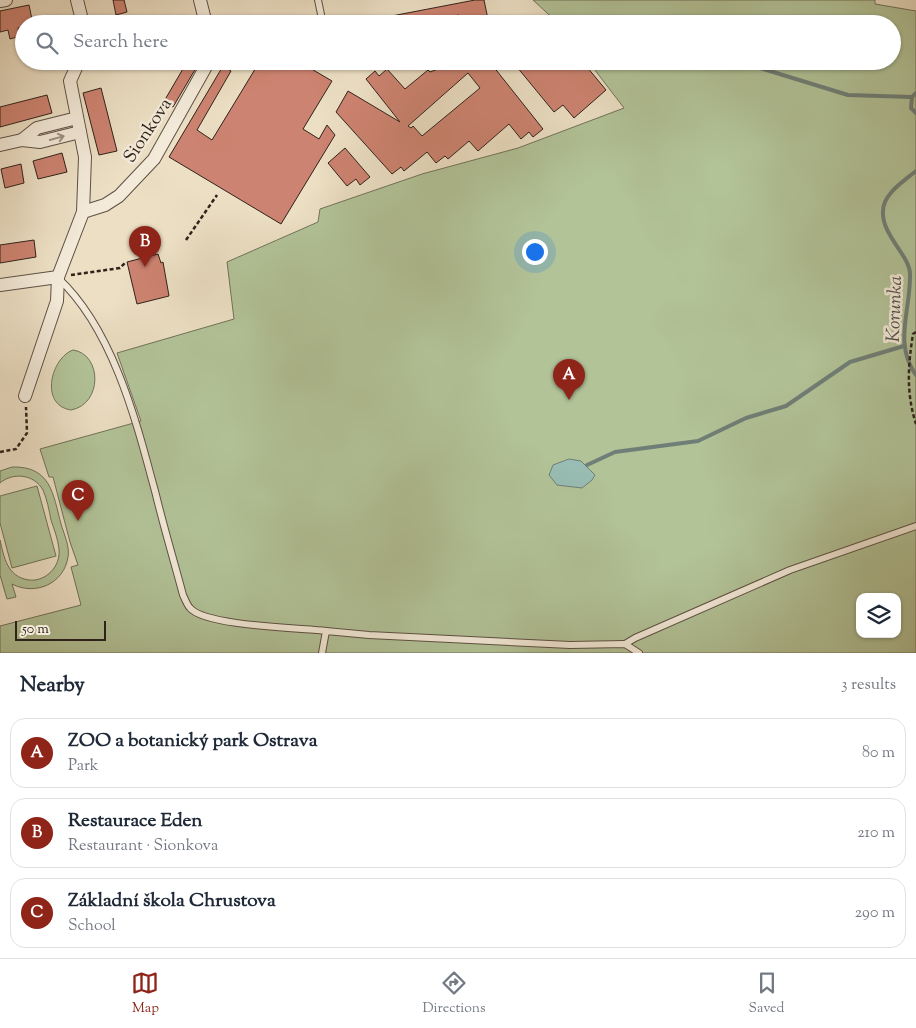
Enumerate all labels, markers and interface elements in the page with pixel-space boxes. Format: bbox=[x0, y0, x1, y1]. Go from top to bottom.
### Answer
search box bbox=[15, 15, 901, 70]
icon: search bbox=[33, 29, 61, 57]
text: Search here bbox=[73, 29, 168, 56]
street label: Sionkova bbox=[118, 94, 179, 169]
one-way arrow bbox=[49, 132, 65, 142]
pin: B bbox=[129, 226, 161, 267]
your location bbox=[522, 239, 548, 265]
water label: Korunka bbox=[881, 275, 910, 343]
pin: A bbox=[553, 359, 585, 400]
pin: C bbox=[62, 480, 94, 521]
map controls bbox=[856, 593, 901, 638]
button: layers bbox=[856, 593, 901, 638]
scale bar bbox=[15, 618, 106, 641]
text: 50 m bbox=[22, 620, 49, 640]
text: Nearby bbox=[20, 671, 85, 701]
text: 3 results bbox=[841, 674, 896, 697]
text: ZOO a botanický park Ostrava bbox=[68, 728, 317, 755]
text: A bbox=[31, 742, 44, 765]
text: 80 m bbox=[862, 742, 895, 765]
text: Park bbox=[68, 755, 99, 778]
text: Restaurace Eden bbox=[68, 808, 203, 835]
text: B bbox=[32, 822, 42, 845]
text: 210 m bbox=[857, 822, 895, 845]
text: Restaurant · Sionkova bbox=[68, 835, 218, 858]
text: Základní škola Chrustova bbox=[68, 888, 276, 915]
text: C bbox=[31, 902, 43, 925]
text: 290 m bbox=[855, 902, 895, 925]
text: School bbox=[68, 915, 116, 938]
tab: Map bbox=[131, 969, 159, 1019]
tab: Directions bbox=[422, 969, 486, 1019]
tab: Saved bbox=[749, 969, 784, 1019]

